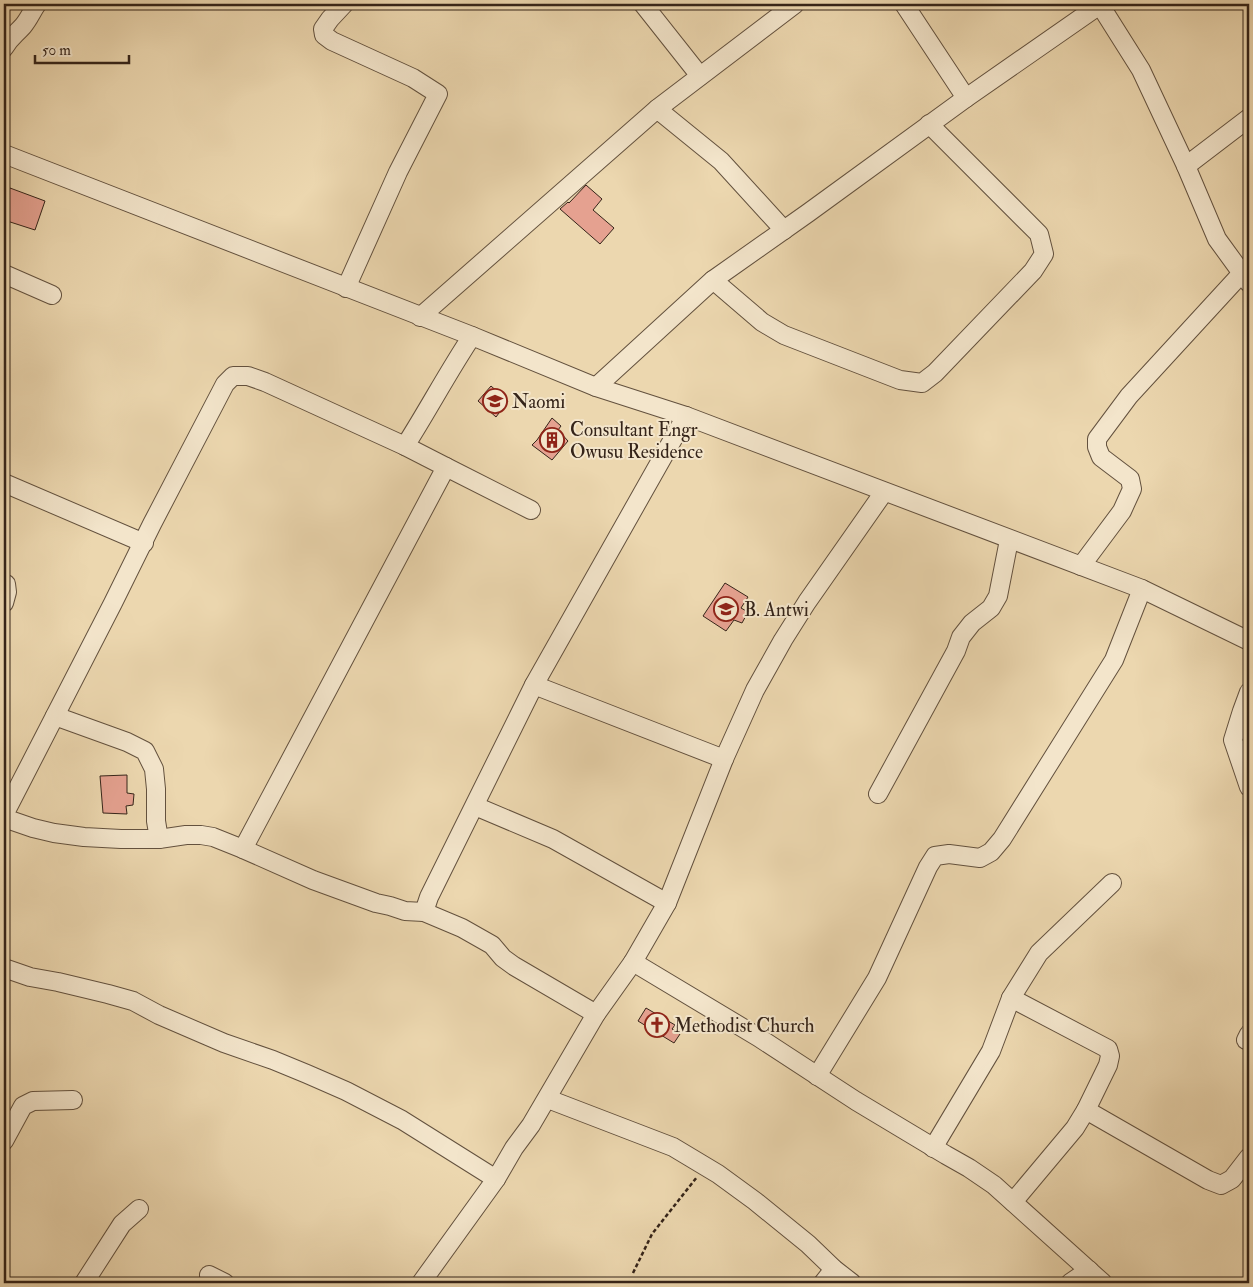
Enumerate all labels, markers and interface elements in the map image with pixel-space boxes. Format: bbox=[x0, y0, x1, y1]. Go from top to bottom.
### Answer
scale bar bbox=[35, 32, 129, 64]
text: 50 m bbox=[42, 41, 71, 60]
school or university icon: Naomi bbox=[482, 388, 508, 414]
place label: Naomi bbox=[512, 390, 565, 414]
place label: Consultant Engr Owusu Residence bbox=[570, 418, 703, 464]
building icon: Consultant Engr Owusu Residence bbox=[539, 427, 565, 453]
school or university icon: B. Antwi bbox=[713, 596, 739, 622]
place label: B. Antwi bbox=[744, 598, 809, 622]
church icon: Methodist Church bbox=[644, 1012, 670, 1038]
place label: Methodist Church bbox=[674, 1014, 815, 1038]

